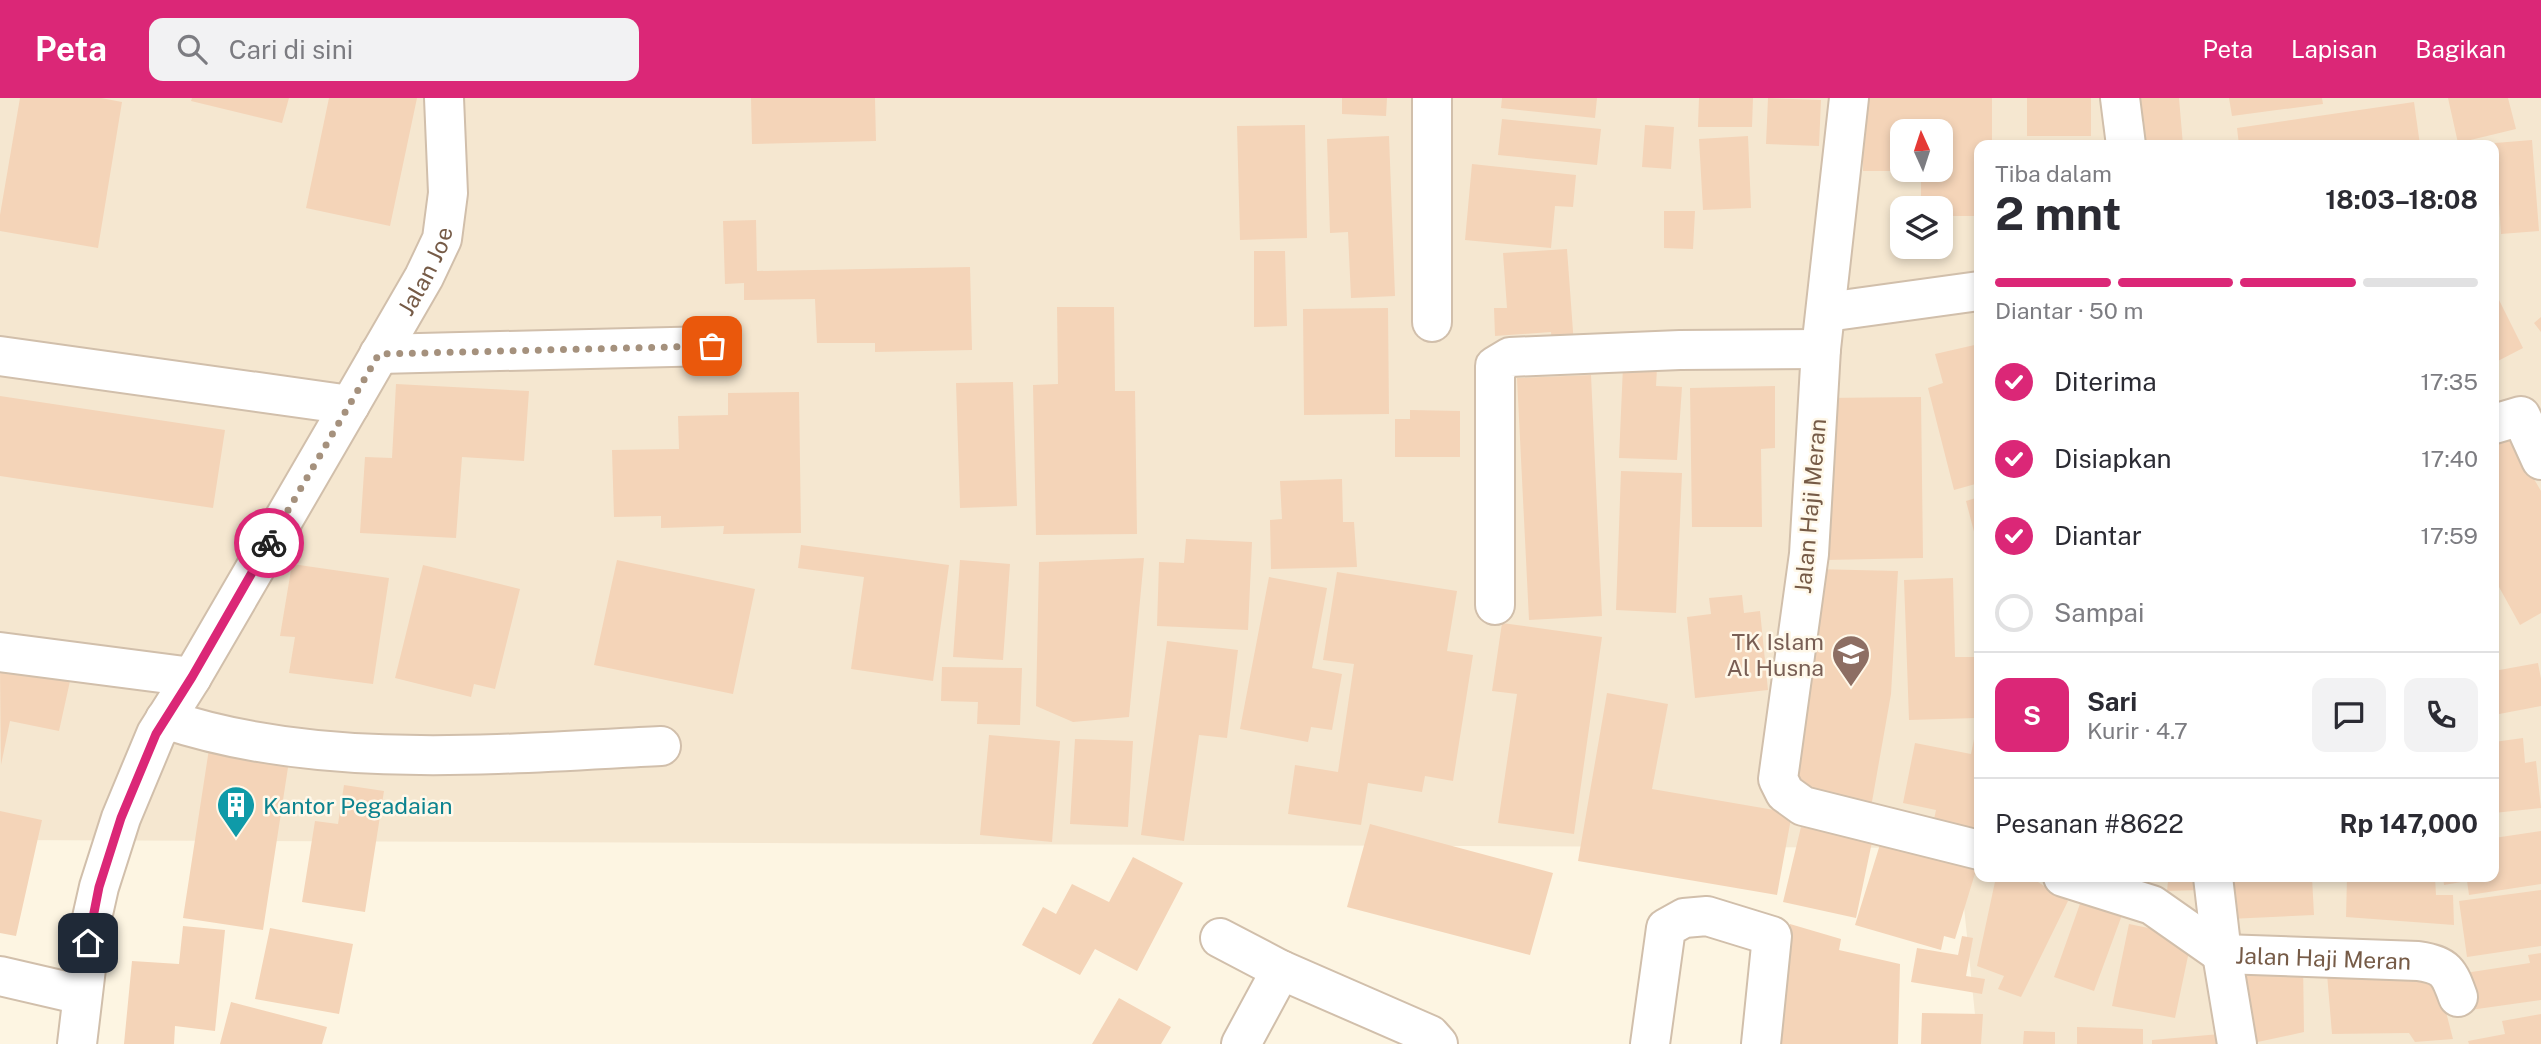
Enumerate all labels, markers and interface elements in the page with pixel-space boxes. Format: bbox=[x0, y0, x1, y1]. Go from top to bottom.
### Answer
search box bbox=[149, 18, 639, 81]
text: Peta bbox=[35, 30, 107, 68]
icon: search bbox=[173, 30, 211, 68]
text: Cari di sini bbox=[229, 34, 353, 65]
text: Peta bbox=[2202, 35, 2253, 63]
text: Lapisan bbox=[2291, 35, 2377, 63]
text: Bagikan bbox=[2415, 35, 2506, 63]
north arrow bbox=[1890, 119, 1953, 182]
map controls bbox=[1890, 119, 1953, 259]
text: Tiba dalam bbox=[1995, 160, 2112, 187]
text: 18:03–18:08 bbox=[2325, 184, 2478, 215]
text: 2 mnt bbox=[1995, 186, 2121, 240]
button: layers bbox=[1890, 196, 1953, 259]
street label: Jalan Joe bbox=[392, 226, 457, 320]
text: Diantar · 50 m bbox=[1995, 297, 2143, 324]
pin bbox=[682, 316, 742, 376]
icon: bag bbox=[693, 327, 731, 365]
icon: check bbox=[1995, 363, 2033, 401]
text: Diterima bbox=[2054, 366, 2157, 397]
text: 17:35 bbox=[2420, 368, 2478, 395]
street label: Jalan Haji Meran bbox=[1789, 417, 1831, 595]
icon: check bbox=[1995, 440, 2033, 478]
text: Disiapkan bbox=[2054, 443, 2172, 474]
text: 17:40 bbox=[2421, 445, 2478, 472]
courier bbox=[234, 508, 304, 578]
icon: check bbox=[1995, 517, 2033, 555]
text: Diantar bbox=[2054, 520, 2142, 551]
text: 17:59 bbox=[2421, 522, 2478, 549]
icon: bike bbox=[250, 524, 288, 562]
text: Sampai bbox=[2054, 597, 2144, 628]
place label: TK Islam Al Husna bbox=[1727, 628, 1824, 681]
school or university icon: TK Islam Al Husna bbox=[1830, 633, 1872, 688]
button: chat bbox=[2312, 678, 2386, 752]
button: phone bbox=[2404, 678, 2478, 752]
text: Sari bbox=[2087, 686, 2137, 717]
text: S bbox=[2023, 700, 2041, 731]
text: Kurir · 4.7 bbox=[2087, 717, 2188, 744]
building icon: Kantor Pegadaian bbox=[215, 784, 257, 839]
place label: Kantor Pegadaian bbox=[263, 792, 452, 819]
text: Pesanan #8622 bbox=[1995, 808, 2184, 839]
text: Rp 147,000 bbox=[2340, 808, 2478, 839]
pin bbox=[58, 913, 118, 973]
icon: home bbox=[69, 924, 107, 962]
street label: Jalan Haji Meran bbox=[2235, 941, 2411, 974]

